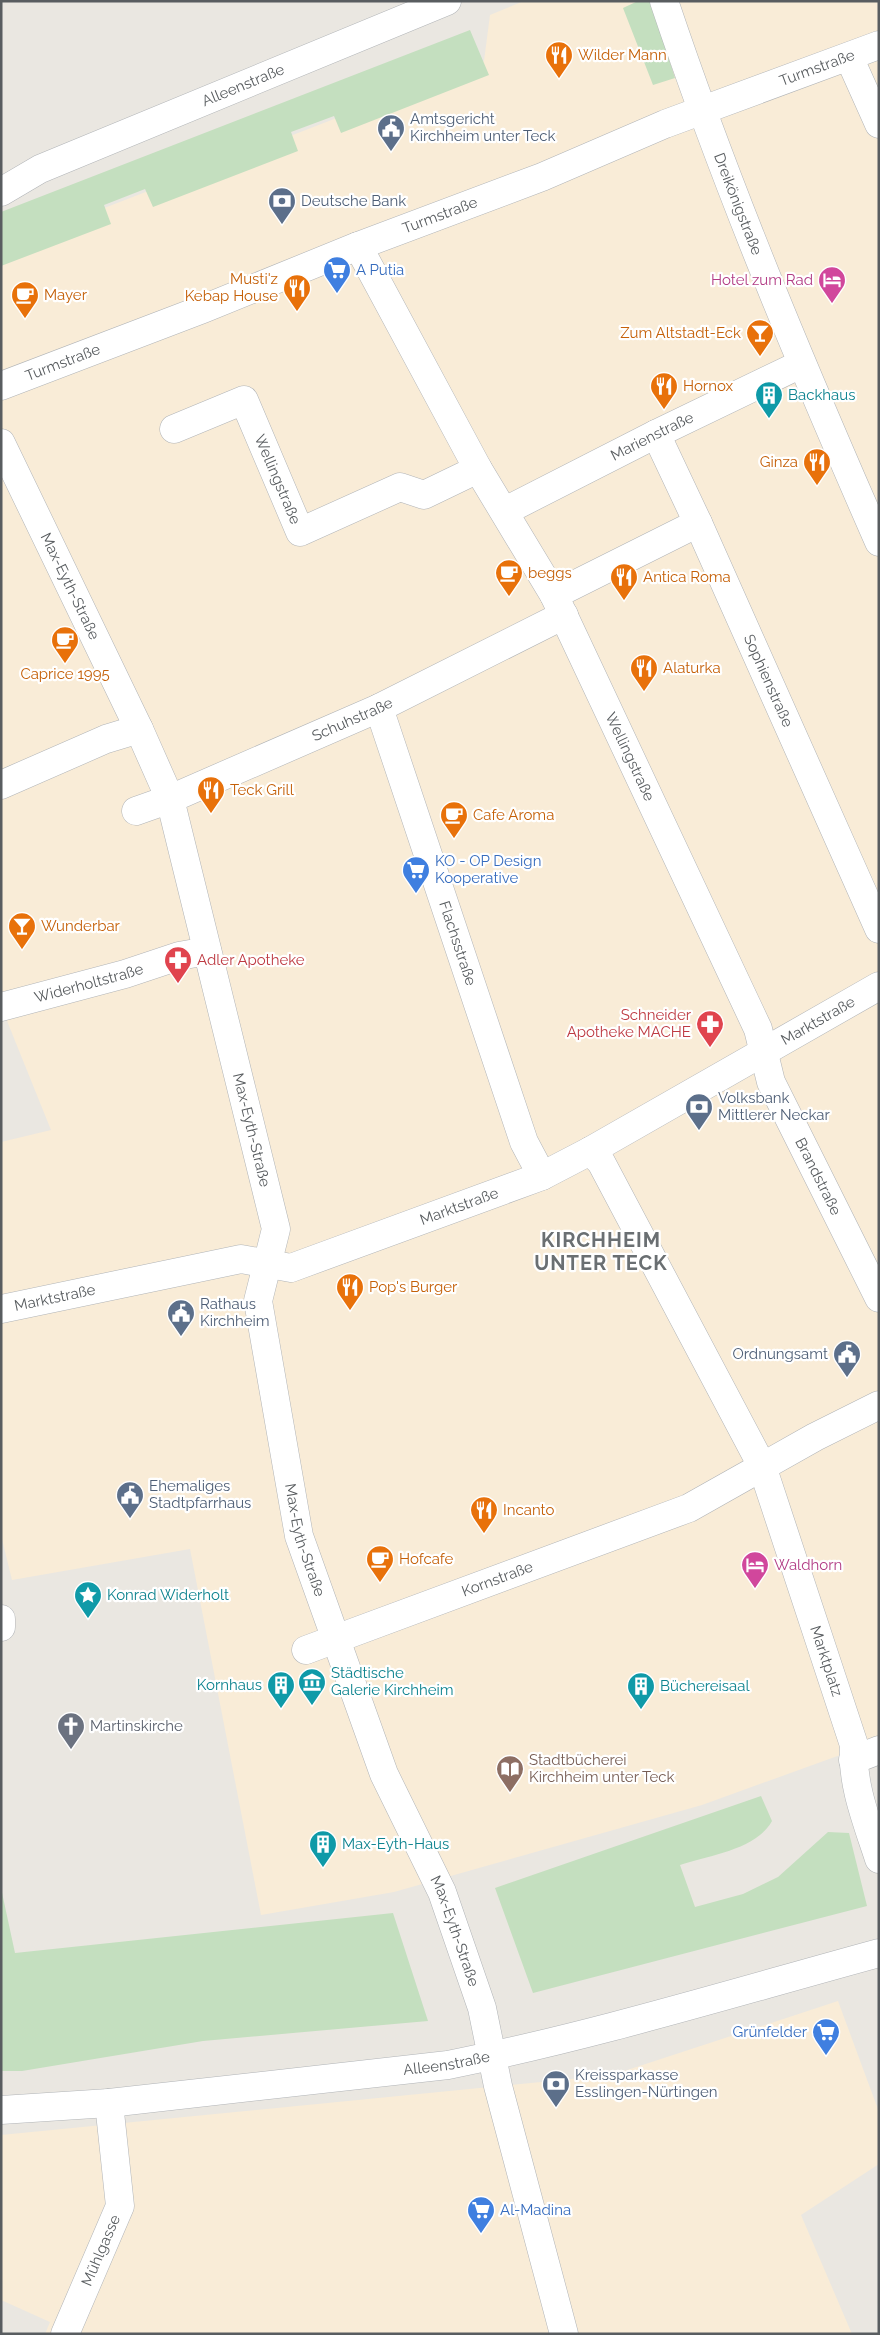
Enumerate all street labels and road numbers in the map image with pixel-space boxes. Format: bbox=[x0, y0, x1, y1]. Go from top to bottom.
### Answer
street label: Turmstraße bbox=[777, 46, 857, 90]
street label: Alleenstraße bbox=[199, 60, 287, 110]
street label: Dreikönigstraße bbox=[710, 150, 766, 258]
street label: Turmstraße bbox=[400, 193, 480, 238]
street label: Turmstraße bbox=[23, 340, 103, 385]
street label: Marienstraße bbox=[608, 408, 697, 465]
street label: Wellingstraße bbox=[251, 432, 305, 527]
street label: Max-Eyth-Straße bbox=[37, 530, 104, 643]
street label: Sophienstraße bbox=[740, 631, 797, 730]
street label: Schuhstraße bbox=[309, 693, 396, 745]
street label: Wellingstraße bbox=[601, 709, 659, 804]
street label: Flachsstraße bbox=[435, 899, 480, 988]
street label: Widerholtstraße bbox=[33, 959, 146, 1007]
street label: Marktstraße bbox=[778, 992, 858, 1049]
street label: Max-Eyth-Straße bbox=[229, 1071, 274, 1189]
street label: Brandstraße bbox=[791, 1135, 845, 1218]
street label: Marktstraße bbox=[417, 1184, 501, 1229]
street label: Marktstraße bbox=[13, 1281, 97, 1315]
street label: Max-Eyth-Straße bbox=[281, 1482, 329, 1599]
street label: Kornstraße bbox=[459, 1558, 536, 1601]
street label: Marktplatz bbox=[806, 1623, 846, 1699]
street label: Max-Eyth-Straße bbox=[426, 1873, 483, 1989]
street label: Alleenstraße bbox=[402, 2047, 492, 2079]
street label: Mühlgasse bbox=[78, 2212, 124, 2289]

